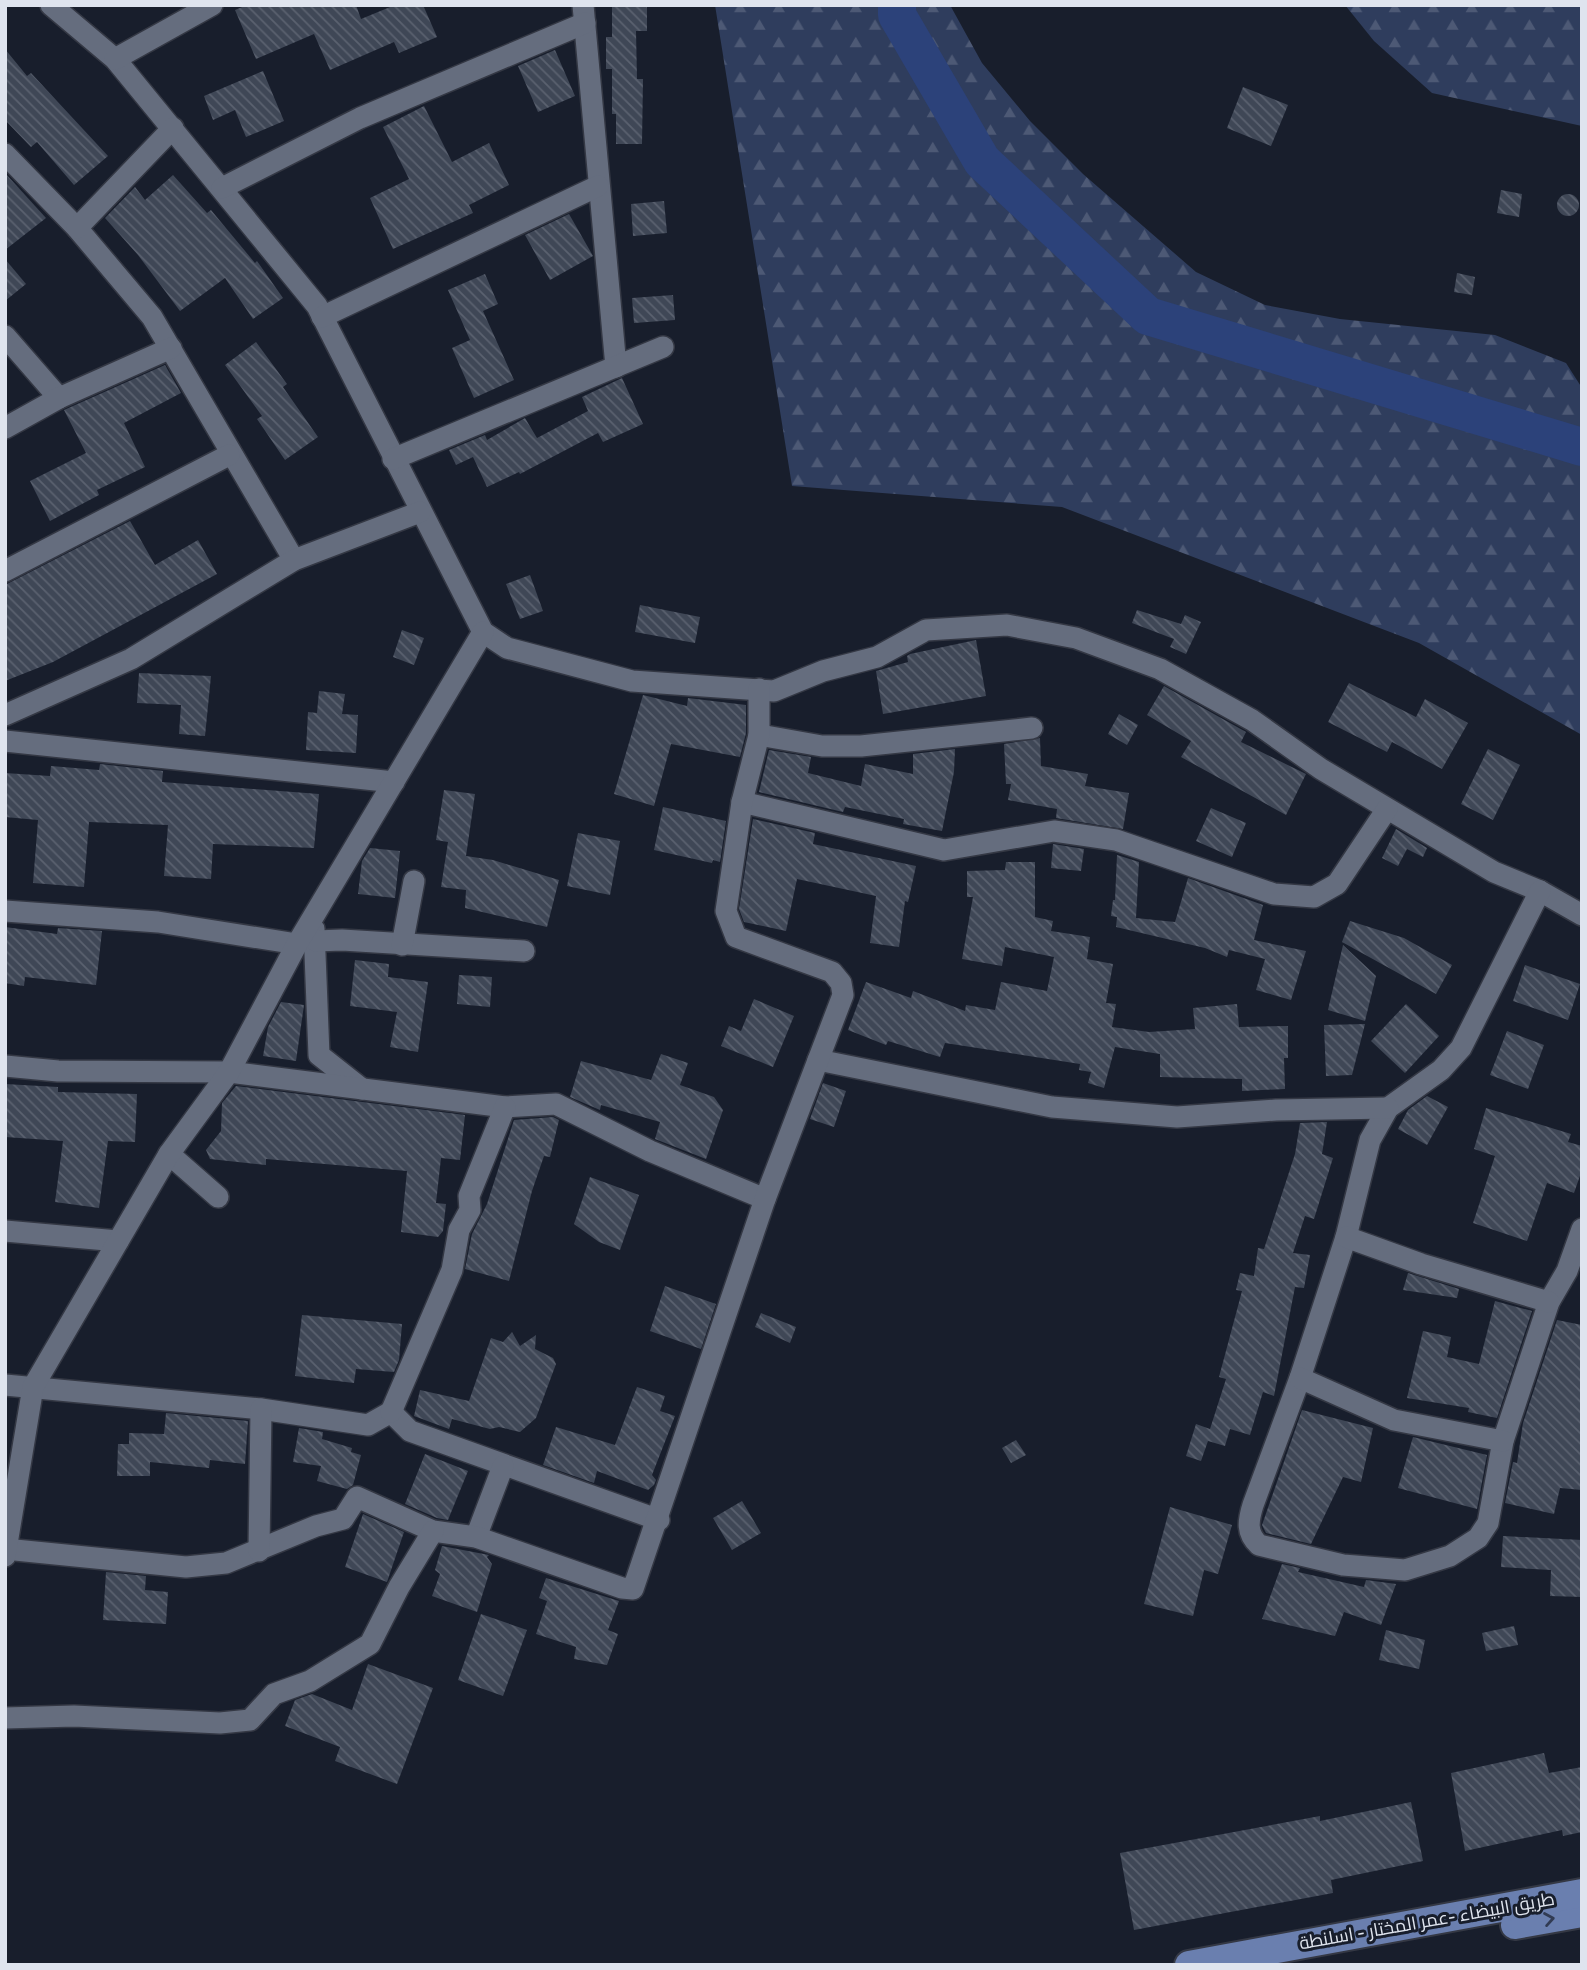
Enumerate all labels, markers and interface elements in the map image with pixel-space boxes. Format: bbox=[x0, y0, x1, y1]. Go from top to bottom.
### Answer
street label: طريق البيضاء -عمر المختار - اسلنطة bbox=[1297, 1887, 1557, 1955]
one-way arrow bbox=[1543, 1912, 1555, 1927]

